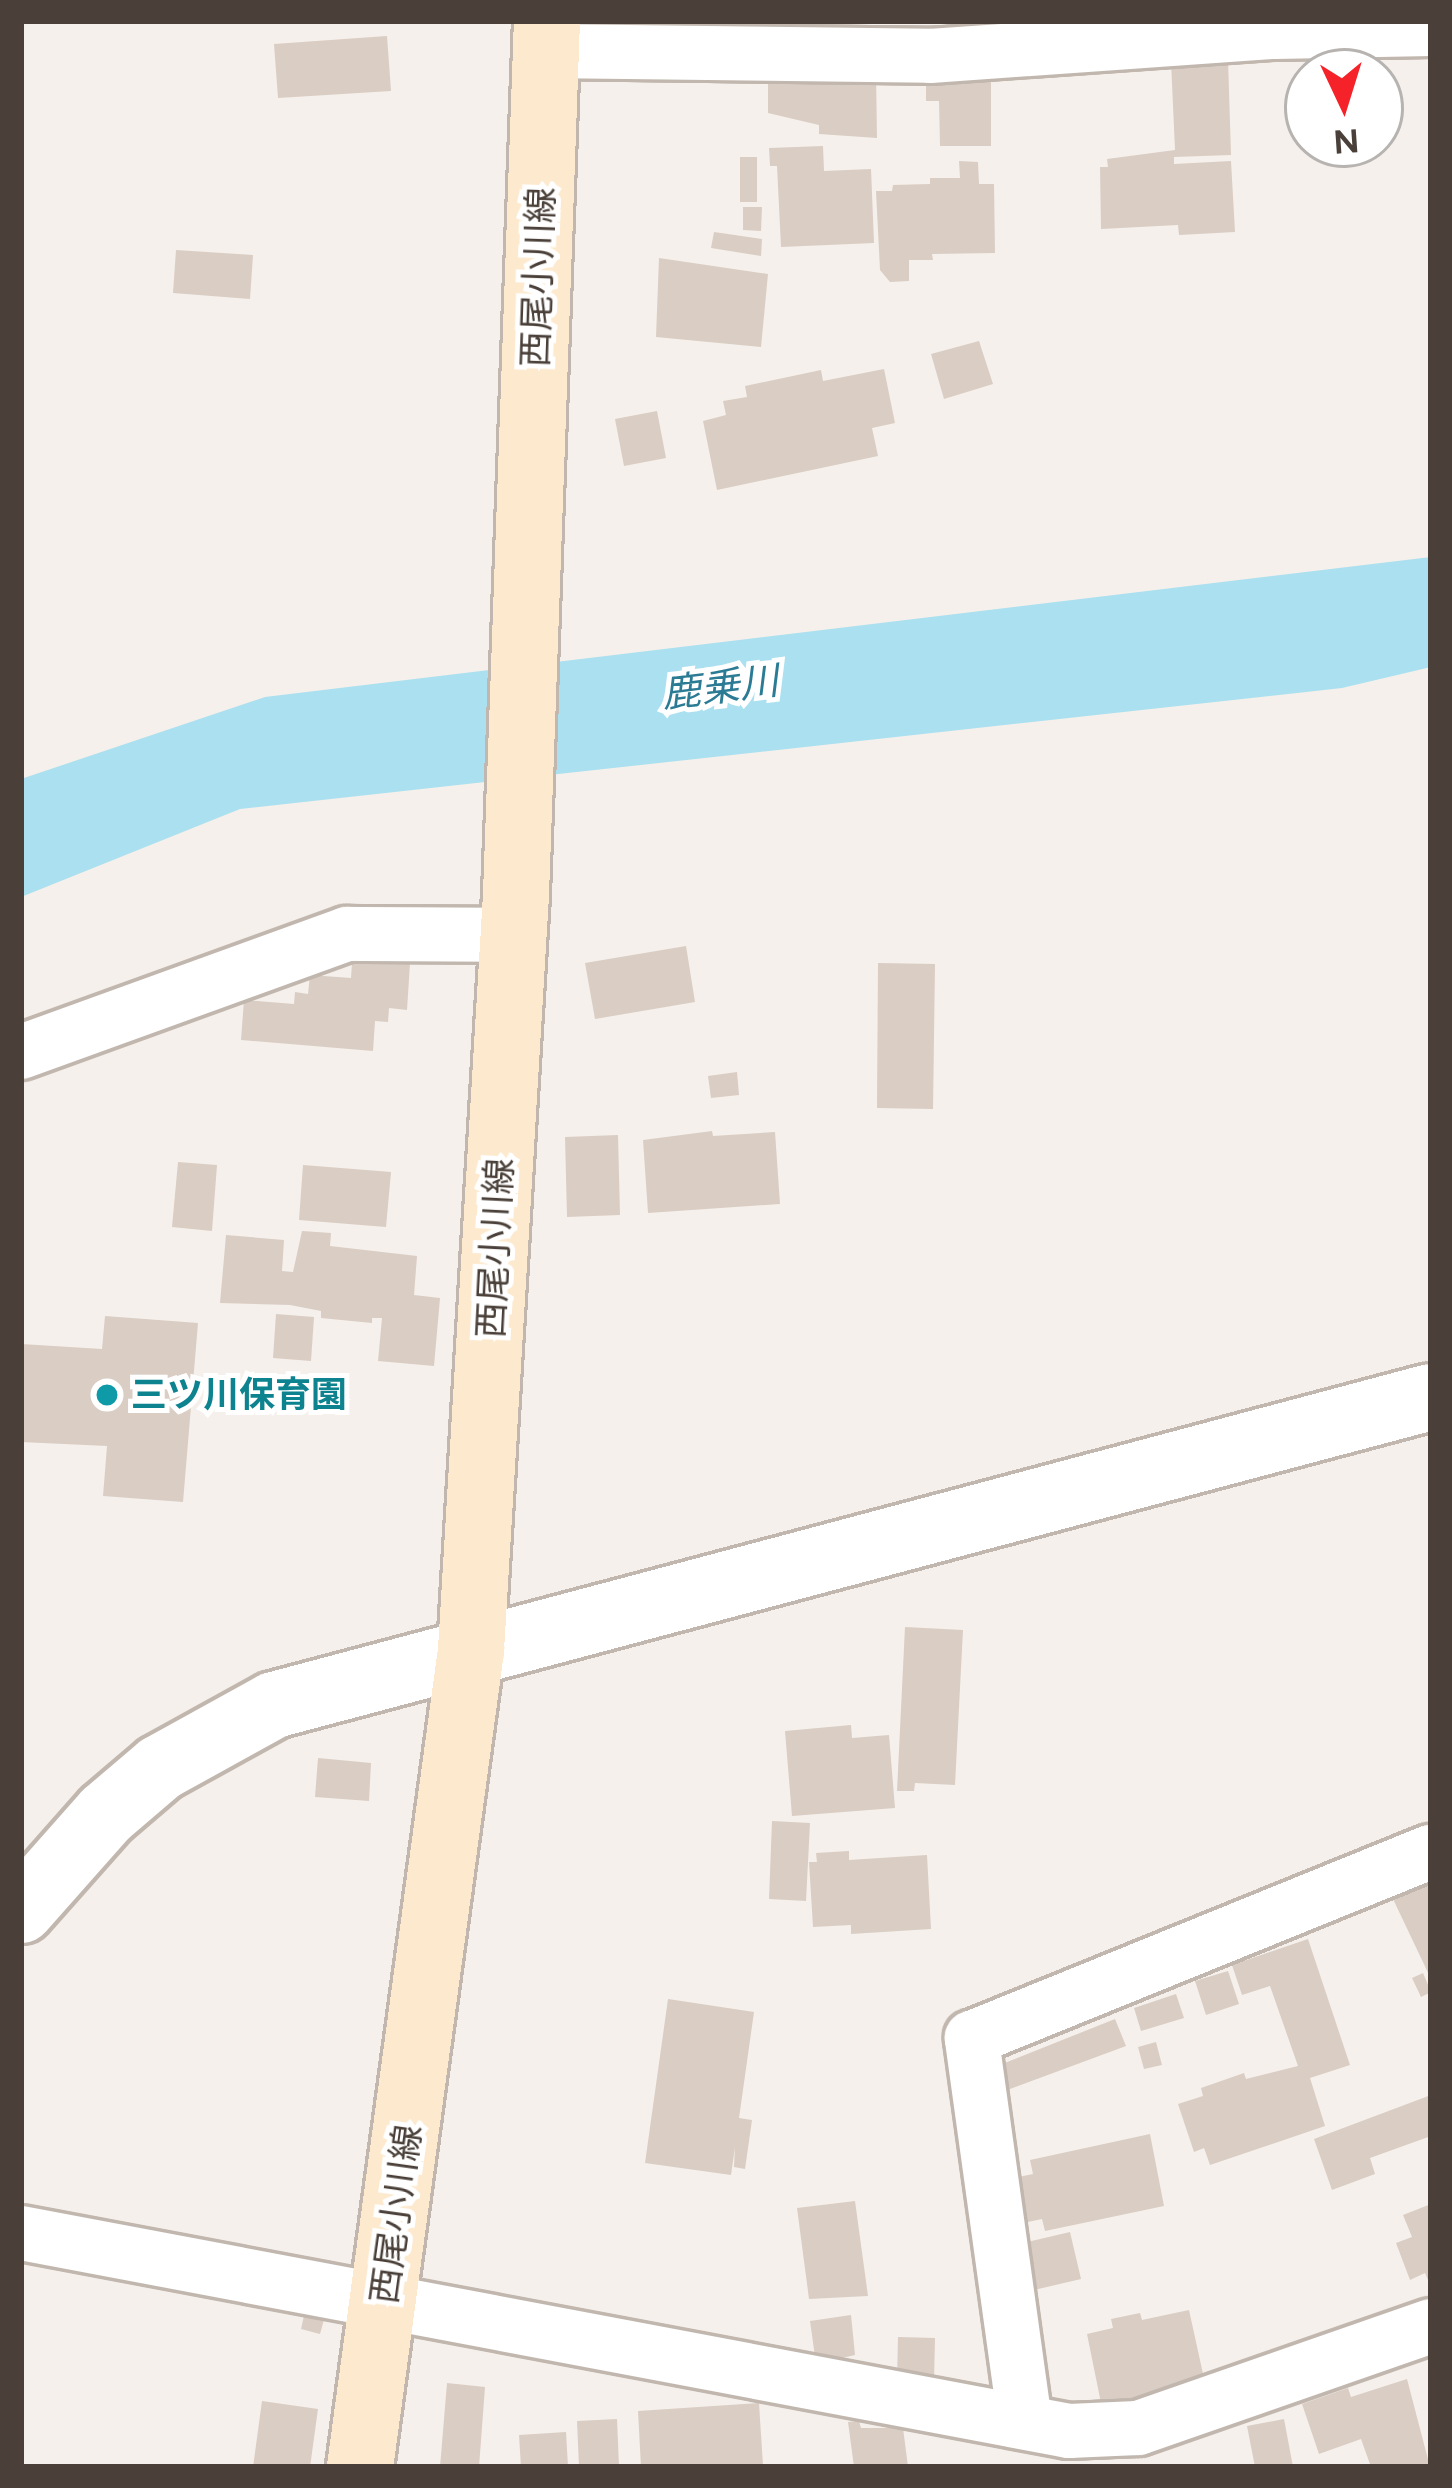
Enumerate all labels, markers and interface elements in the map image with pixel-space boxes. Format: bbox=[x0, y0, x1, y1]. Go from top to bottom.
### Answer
north arrow bbox=[1284, 48, 1404, 168]
text: N bbox=[1332, 121, 1360, 162]
street label: 西尾小川線 bbox=[513, 186, 563, 368]
water label: 鹿乗川 bbox=[659, 658, 781, 718]
street label: 西尾小川線 bbox=[469, 1157, 521, 1339]
place label: 三ツ川保育園 bbox=[131, 1373, 347, 1417]
marker: 三ツ川保育園 bbox=[94, 1382, 120, 1408]
street label: 西尾小川線 bbox=[362, 2122, 430, 2306]

